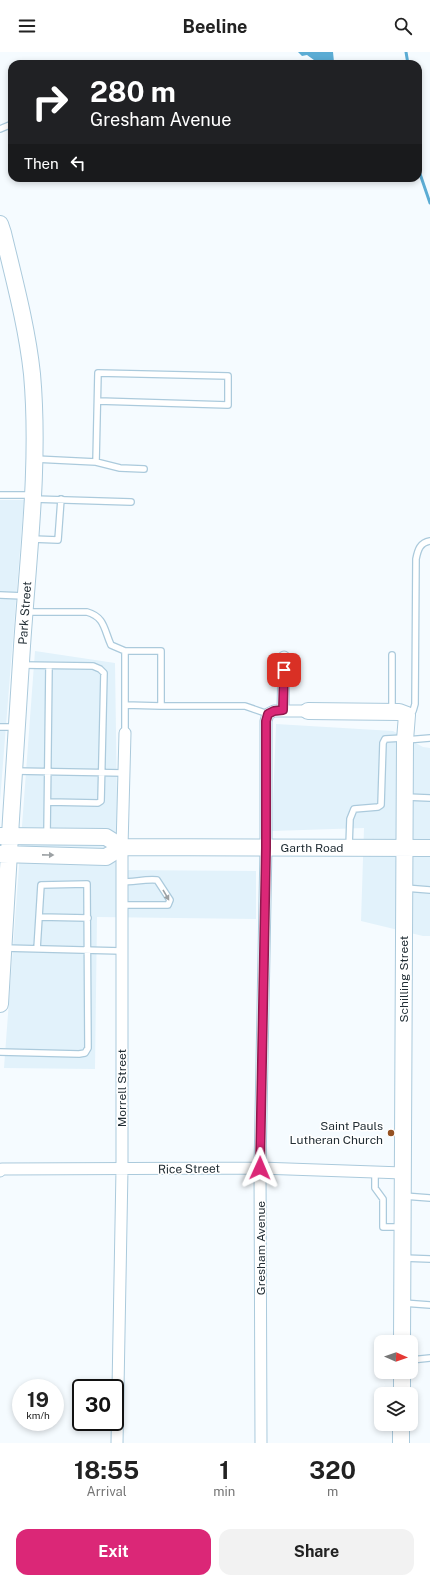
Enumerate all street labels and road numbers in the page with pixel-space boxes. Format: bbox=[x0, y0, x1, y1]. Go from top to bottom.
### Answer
street label: Park Street bbox=[16, 580, 34, 645]
street label: Garth Road bbox=[281, 841, 343, 855]
street label: Schilling Street bbox=[397, 935, 411, 1022]
street label: Morrell Street bbox=[115, 1048, 129, 1127]
street label: Rice Street bbox=[158, 1161, 221, 1177]
street label: Gresham Avenue bbox=[254, 1201, 268, 1295]

